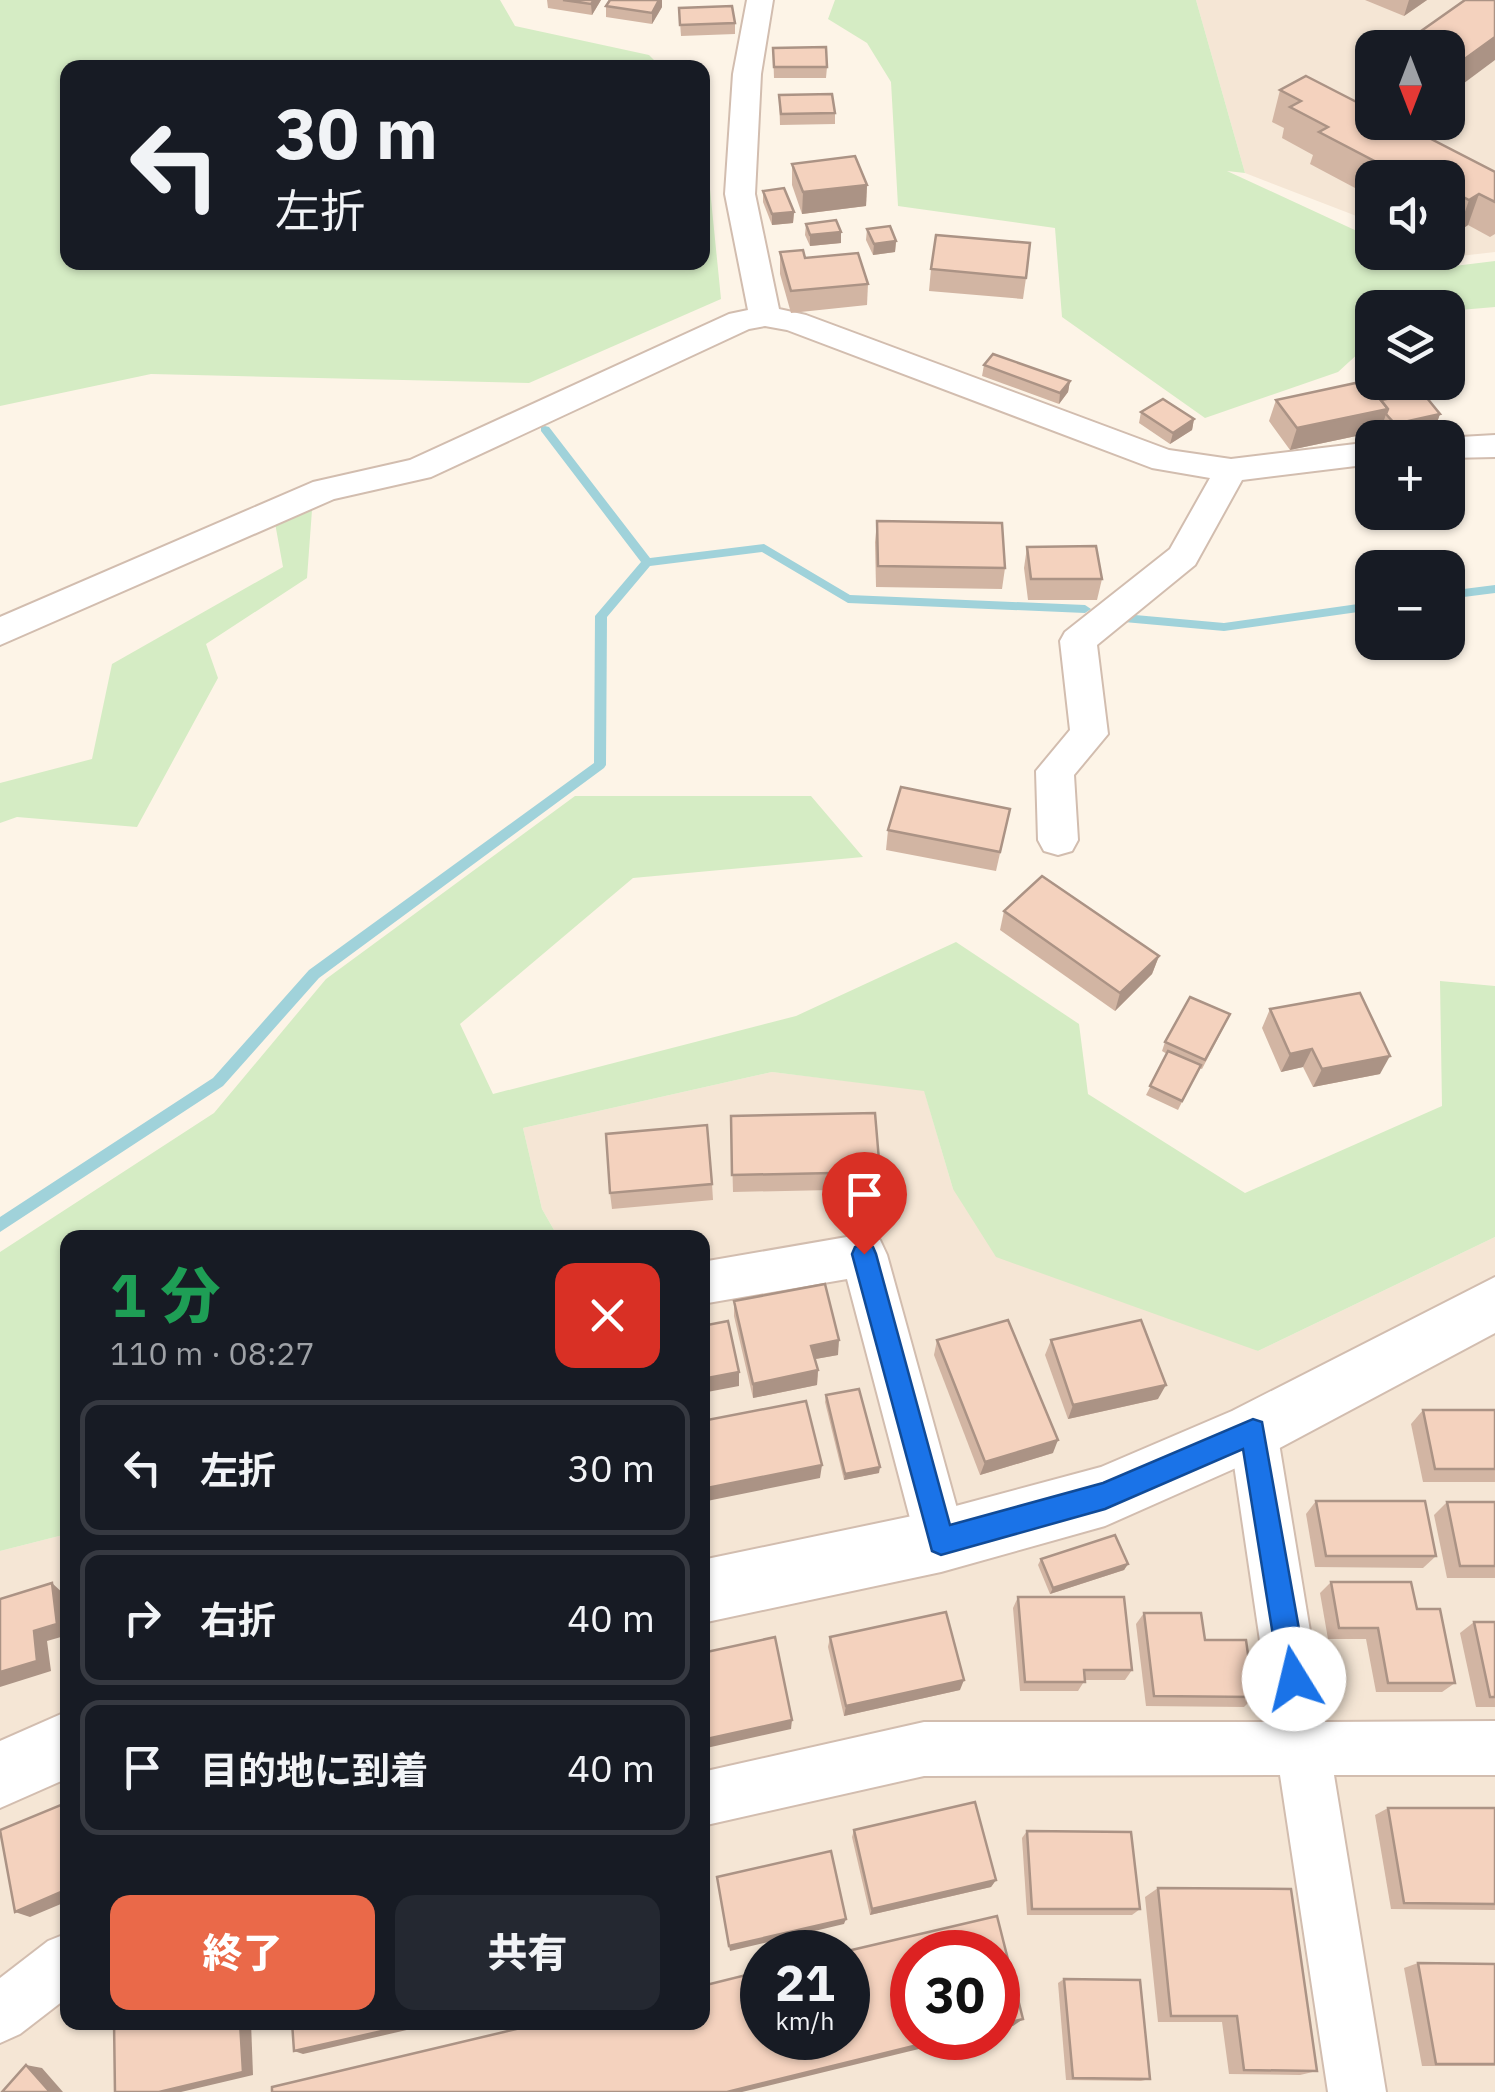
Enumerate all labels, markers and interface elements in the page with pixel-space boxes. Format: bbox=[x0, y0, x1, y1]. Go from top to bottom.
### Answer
north arrow bbox=[1355, 30, 1465, 140]
map controls bbox=[1355, 30, 1465, 660]
text: 30 m bbox=[275, 87, 438, 178]
icon: left bbox=[110, 100, 240, 230]
button: sound bbox=[1355, 160, 1465, 270]
text: 左折 bbox=[275, 181, 365, 239]
button: layers bbox=[1355, 290, 1465, 400]
button: + bbox=[1355, 420, 1465, 530]
button: − bbox=[1355, 550, 1465, 660]
pin bbox=[822, 1152, 907, 1255]
icon: arrive bbox=[837, 1167, 892, 1222]
text: 1 分 bbox=[110, 1255, 220, 1334]
button: close bbox=[555, 1263, 660, 1368]
text: 110 m · 08:27 bbox=[110, 1332, 315, 1374]
icon: left bbox=[115, 1440, 170, 1495]
text: 30 m bbox=[567, 1443, 655, 1492]
text: 左折 bbox=[200, 1445, 276, 1494]
icon: right bbox=[115, 1590, 170, 1645]
text: 40 m bbox=[567, 1593, 655, 1642]
text: 右折 bbox=[200, 1595, 276, 1644]
position arrow bbox=[1242, 1627, 1346, 1731]
icon: arrive bbox=[115, 1740, 170, 1795]
text: 40 m bbox=[567, 1743, 655, 1792]
text: 目的地に到着 bbox=[200, 1745, 428, 1794]
button: 終了 bbox=[110, 1895, 375, 2010]
button: 共有 bbox=[395, 1895, 660, 2010]
speed limit sign: 30 bbox=[890, 1930, 1020, 2060]
text: 21 bbox=[775, 1950, 835, 2015]
text: km/h bbox=[776, 2004, 834, 2037]

